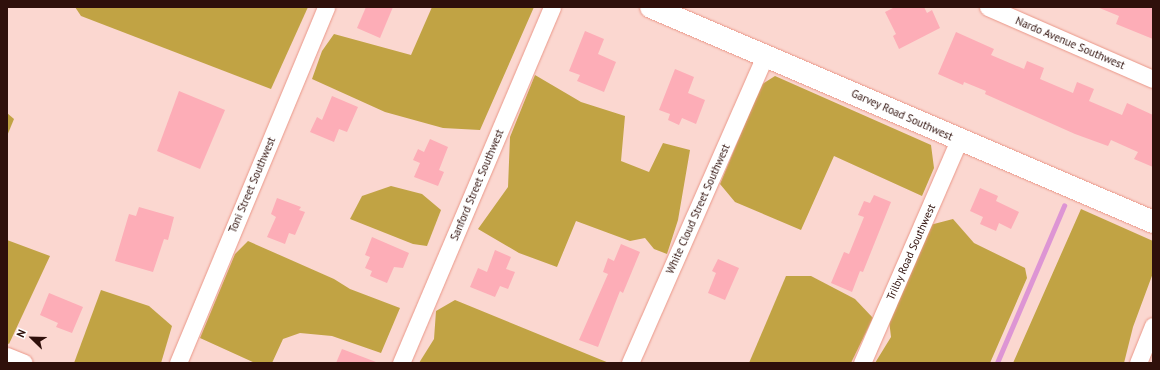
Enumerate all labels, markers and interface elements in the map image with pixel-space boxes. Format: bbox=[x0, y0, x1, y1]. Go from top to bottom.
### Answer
street label: Nardo Avenue Southwest bbox=[1013, 14, 1127, 72]
street label: Garvey Road Southwest bbox=[849, 87, 955, 143]
street label: Sanford Street Southwest bbox=[448, 127, 506, 243]
street label: Toni Street Southwest bbox=[226, 135, 278, 235]
street label: White Cloud Street Southwest bbox=[663, 142, 733, 276]
street label: Trilby Road Southwest bbox=[884, 202, 938, 302]
north arrow bbox=[12, 318, 52, 358]
text: N bbox=[13, 327, 29, 339]

